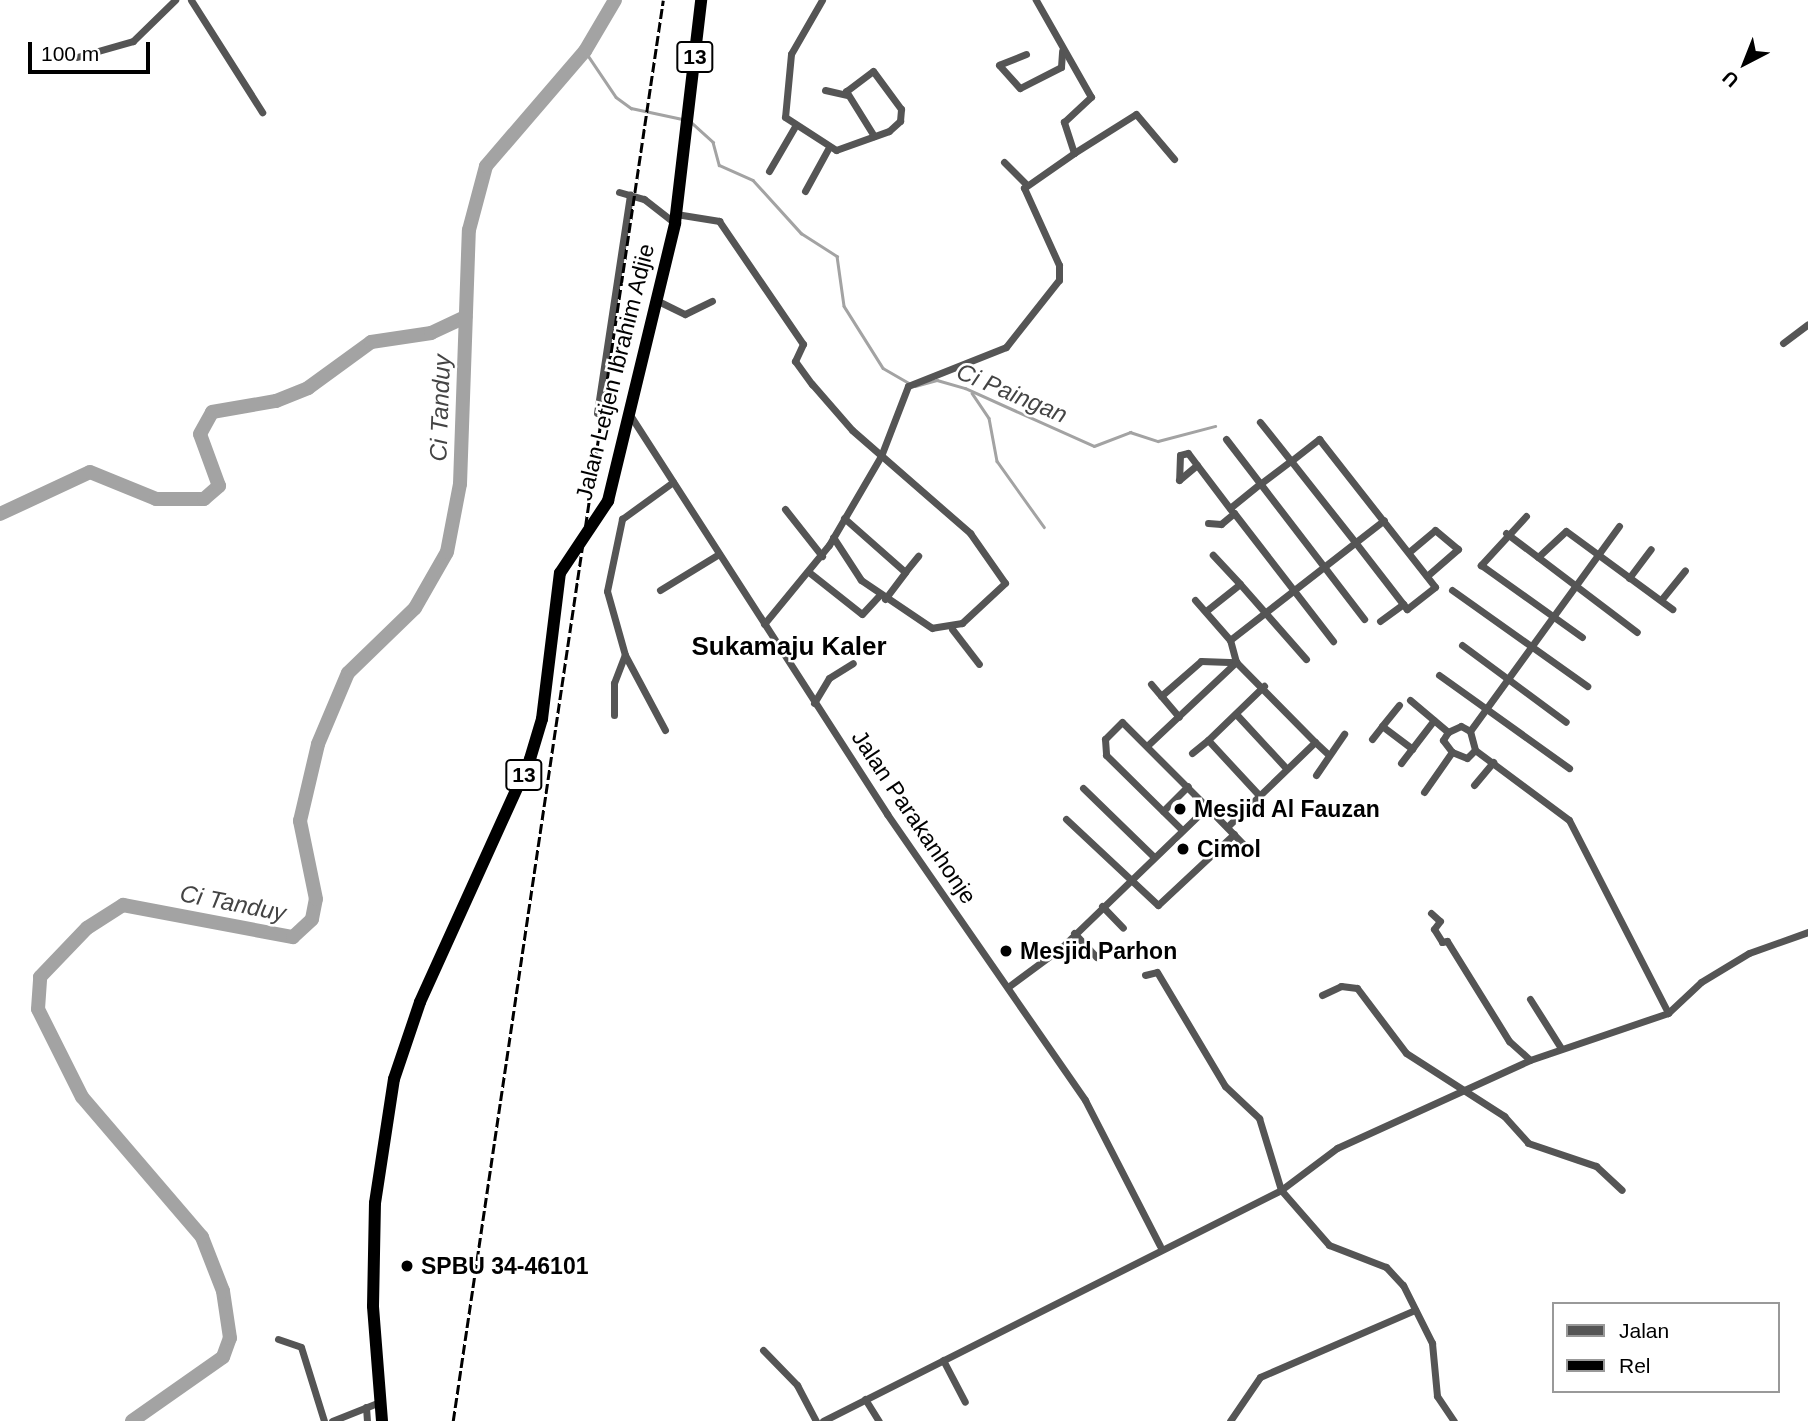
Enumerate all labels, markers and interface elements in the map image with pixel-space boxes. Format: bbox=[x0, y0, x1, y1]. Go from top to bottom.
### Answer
scale bar bbox=[32, 28, 154, 72]
north arrow bbox=[1710, 28, 1780, 98]
road number: 13 bbox=[676, 40, 714, 74]
text: 100 m bbox=[41, 42, 99, 65]
text: U bbox=[1718, 67, 1743, 91]
street label: Jalan Letjen Ibrahim Adjie bbox=[570, 240, 660, 504]
water label: Ci Tanduy bbox=[424, 354, 456, 462]
water label: Ci Paingan bbox=[952, 357, 1072, 429]
district label: Sukamaju Kaler bbox=[691, 631, 887, 663]
street label: Jalan Parakanhonje bbox=[846, 725, 982, 909]
road number: 13 bbox=[505, 758, 543, 792]
place label: Mesjid Al Fauzan bbox=[1194, 795, 1381, 823]
marker: Mesjid Al Fauzan bbox=[1172, 801, 1188, 817]
place label: Cimol bbox=[1197, 835, 1261, 863]
marker: Cimol bbox=[1175, 841, 1191, 857]
water label: Ci Tanduy bbox=[178, 879, 288, 927]
place label: Mesjid Parhon bbox=[1020, 937, 1177, 965]
marker: Mesjid Parhon bbox=[998, 943, 1014, 959]
place label: SPBU 34-46101 bbox=[421, 1252, 588, 1280]
marker: SPBU 34-46101 bbox=[399, 1258, 415, 1274]
legend bbox=[1552, 1302, 1780, 1393]
text: Jalan bbox=[1619, 1319, 1669, 1342]
text: Rel bbox=[1619, 1354, 1651, 1377]

